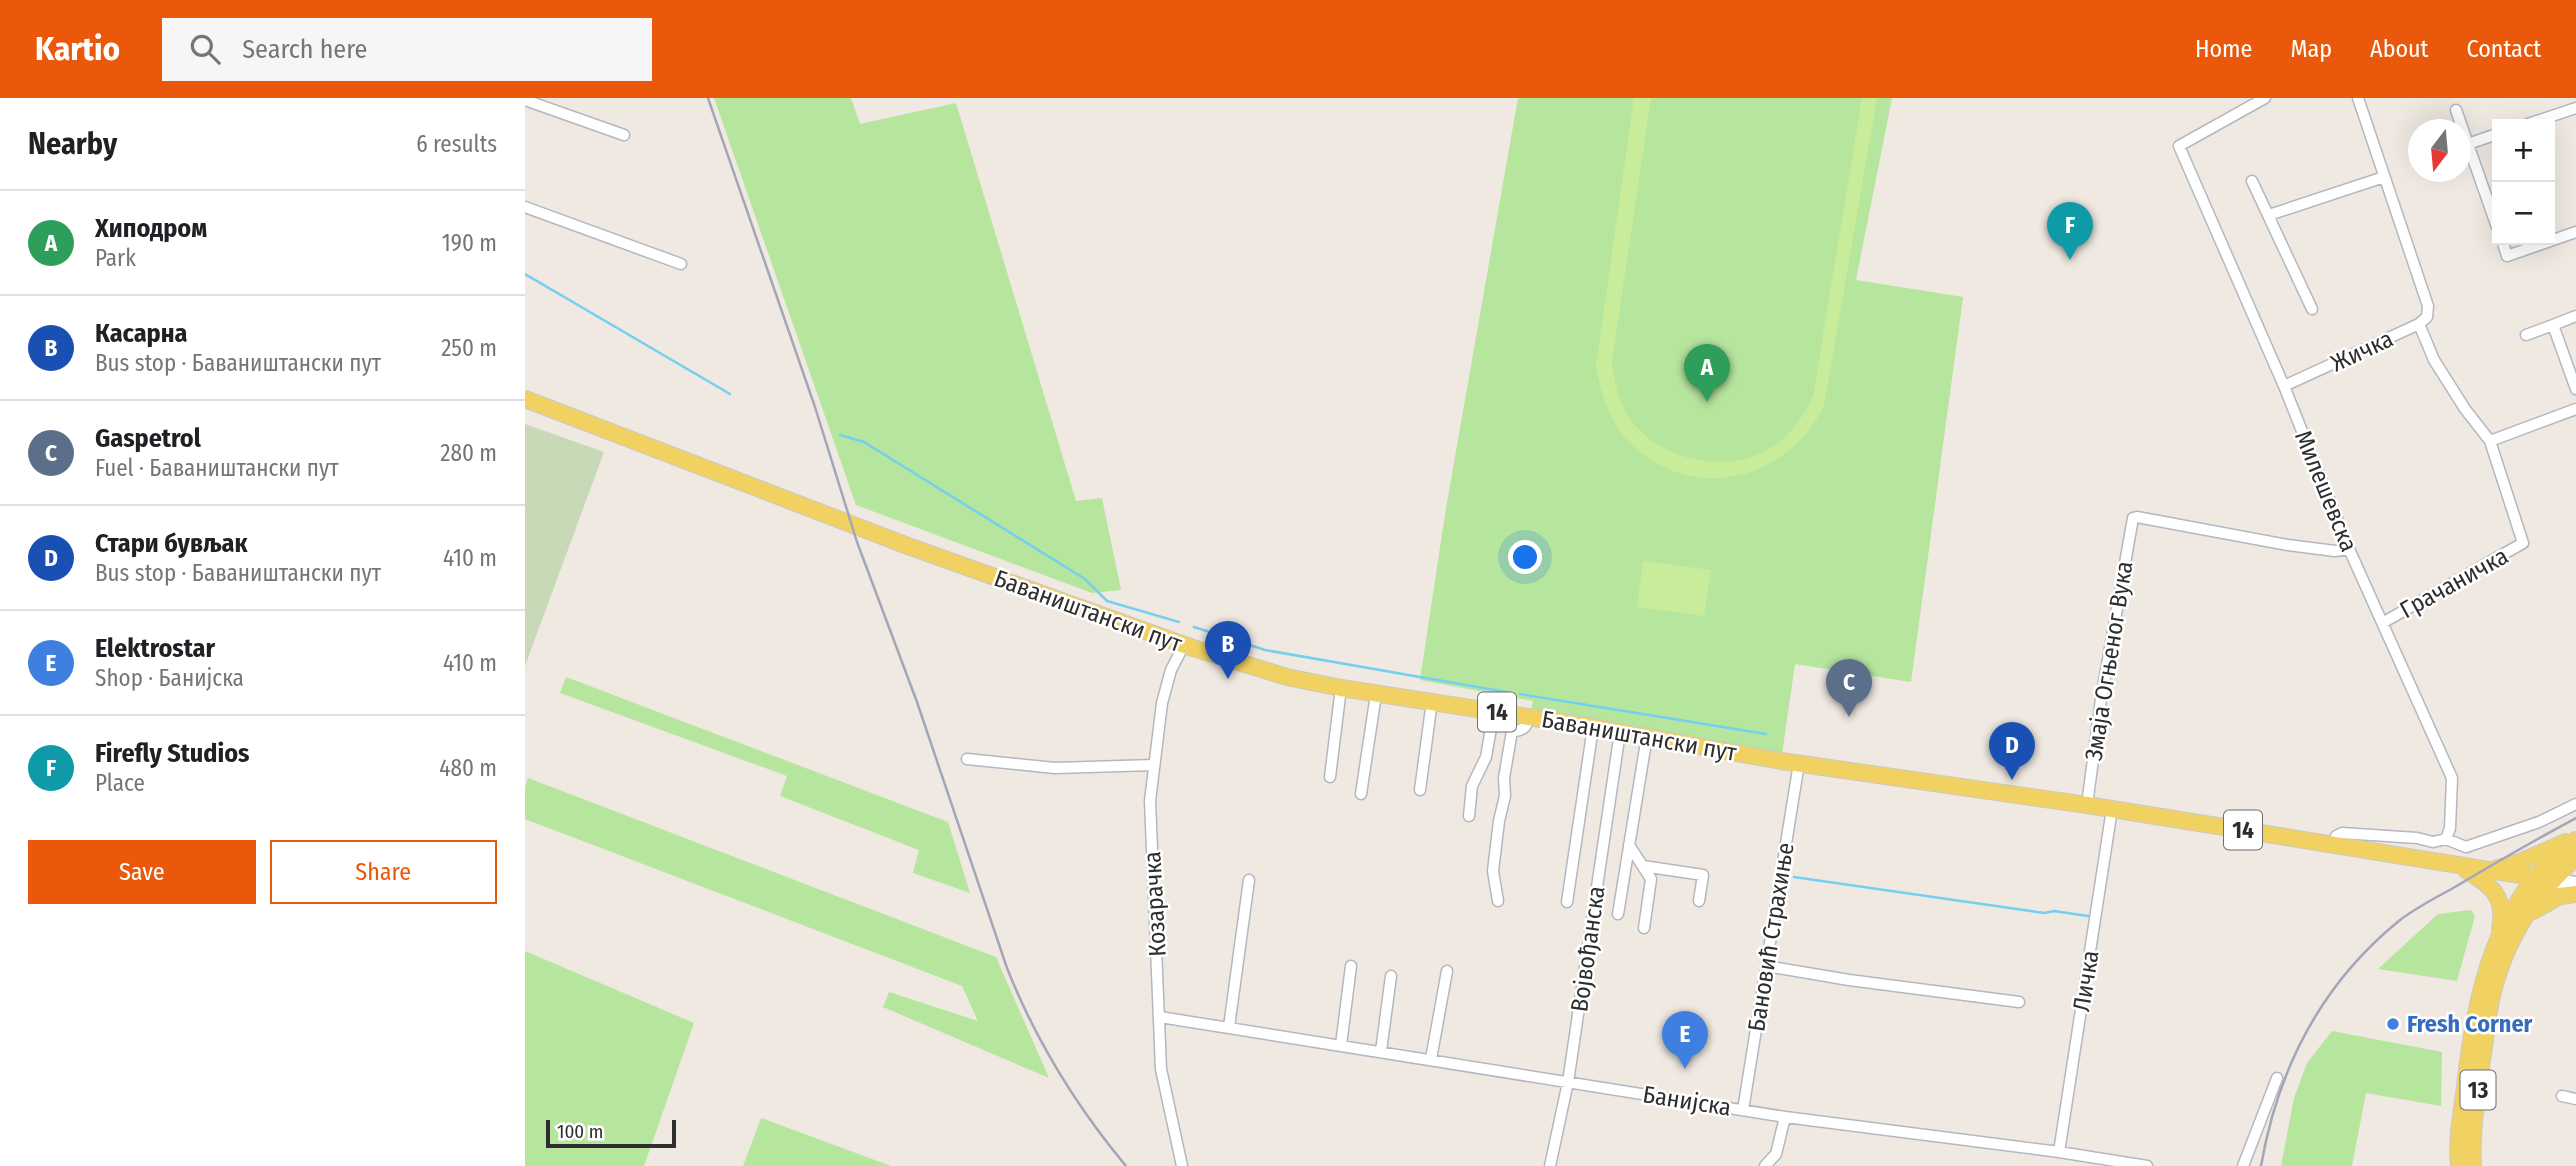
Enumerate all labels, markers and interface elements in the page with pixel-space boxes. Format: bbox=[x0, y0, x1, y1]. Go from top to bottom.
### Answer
search box bbox=[162, 18, 652, 81]
text: Kartio bbox=[35, 29, 120, 69]
icon: search bbox=[186, 30, 224, 68]
text: Search here bbox=[242, 34, 367, 65]
text: Home bbox=[2195, 35, 2252, 63]
text: Map bbox=[2290, 35, 2332, 63]
text: About bbox=[2370, 35, 2428, 63]
text: Contact bbox=[2466, 35, 2541, 63]
north arrow bbox=[2408, 119, 2471, 182]
map controls bbox=[2492, 119, 2555, 245]
button: + bbox=[2492, 119, 2555, 182]
text: Nearby bbox=[28, 126, 117, 162]
text: 6 results bbox=[416, 130, 497, 158]
button: − bbox=[2492, 182, 2555, 245]
pin: F bbox=[2047, 202, 2093, 260]
text: Хиподром bbox=[95, 213, 207, 244]
text: A bbox=[45, 229, 57, 257]
text: 190 m bbox=[442, 229, 497, 257]
text: Park bbox=[95, 244, 136, 272]
text: Касарна bbox=[95, 318, 187, 349]
street label: Жичка bbox=[2327, 325, 2397, 377]
text: B bbox=[45, 334, 57, 362]
text: 250 m bbox=[441, 334, 497, 362]
pin: A bbox=[1684, 344, 1730, 402]
text: Bus stop · Баваништански пут bbox=[95, 349, 381, 377]
text: Gaspetrol bbox=[95, 423, 201, 454]
street label: Милешевска bbox=[2289, 426, 2363, 556]
text: C bbox=[45, 439, 57, 467]
text: 280 m bbox=[440, 439, 497, 467]
text: Fuel · Баваништански пут bbox=[95, 454, 339, 482]
text: Стари бувљак bbox=[95, 528, 248, 559]
your location bbox=[1508, 540, 1542, 574]
street label: Грачаничка bbox=[2395, 542, 2513, 624]
text: D bbox=[44, 544, 58, 572]
text: 410 m bbox=[443, 544, 497, 572]
text: Bus stop · Баваништански пут bbox=[95, 559, 381, 587]
street label: Змаја Огњеног Вука bbox=[2079, 559, 2139, 763]
street label: Баваништански пут bbox=[990, 564, 1186, 658]
pin: B bbox=[1205, 621, 1251, 679]
text: Elektrostar bbox=[95, 633, 215, 664]
text: E bbox=[46, 649, 56, 677]
text: 410 m bbox=[443, 649, 497, 677]
pin: C bbox=[1826, 659, 1872, 717]
text: Shop · Банијска bbox=[95, 664, 244, 692]
road number: 14 bbox=[1478, 692, 1516, 732]
street label: Баваништански пут bbox=[1539, 705, 1739, 767]
pin: D bbox=[1989, 722, 2035, 780]
text: Firefly Studios bbox=[95, 738, 250, 769]
text: F bbox=[46, 754, 56, 782]
text: 480 m bbox=[439, 754, 497, 782]
text: Place bbox=[95, 769, 145, 797]
road number: 14 bbox=[2224, 810, 2262, 850]
button: Save bbox=[28, 840, 256, 904]
button: Share bbox=[270, 840, 497, 904]
street label: Бановић Страхиње bbox=[1742, 841, 1800, 1033]
street label: Козарачка bbox=[1138, 851, 1172, 957]
street label: Војвођанска bbox=[1565, 884, 1611, 1014]
street label: Личка bbox=[2067, 948, 2105, 1014]
place label: Fresh Corner bbox=[2407, 1010, 2533, 1038]
pin: E bbox=[1662, 1011, 1708, 1069]
marker: Fresh Corner bbox=[2385, 1016, 2401, 1032]
road number: 13 bbox=[2461, 1071, 2495, 1110]
street label: Банијска bbox=[1641, 1080, 1733, 1122]
scale bar bbox=[546, 1117, 675, 1149]
text: 100 m bbox=[557, 1120, 603, 1143]

